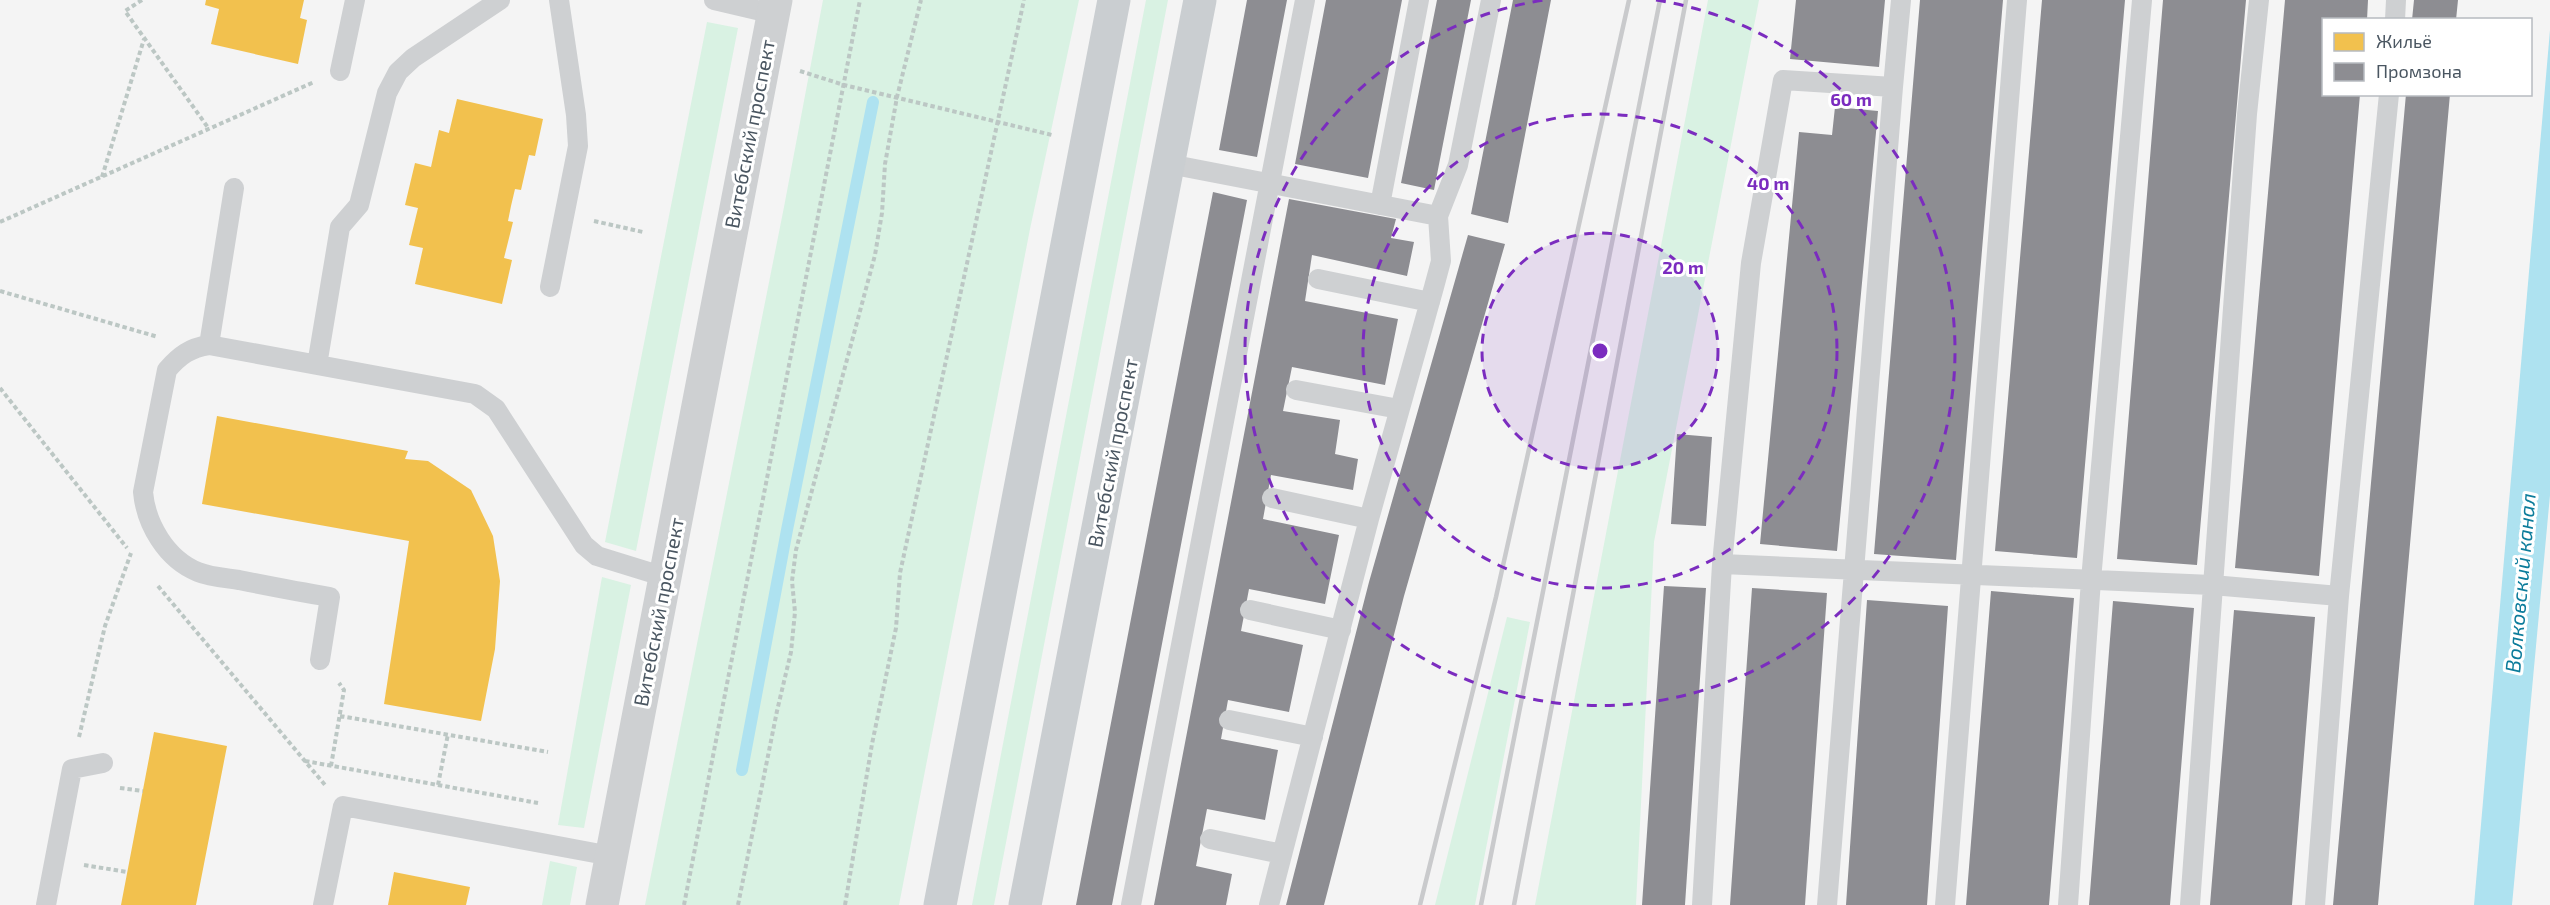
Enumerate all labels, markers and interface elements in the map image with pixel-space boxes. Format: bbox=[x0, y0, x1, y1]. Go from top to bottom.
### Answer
legend bbox=[2322, 18, 2532, 96]
text: Жильё bbox=[2376, 30, 2432, 52]
street label: Витебский проспект bbox=[719, 37, 779, 230]
text: Промзона bbox=[2376, 60, 2462, 82]
text: 60 m bbox=[1830, 88, 1872, 110]
text: 40 m bbox=[1747, 172, 1789, 194]
text: 20 m bbox=[1662, 256, 1704, 278]
centre of rings bbox=[1590, 341, 1610, 361]
street label: Витебский проспект bbox=[1082, 356, 1142, 549]
water label: Волковский канал bbox=[2499, 492, 2540, 674]
street label: Витебский проспект bbox=[628, 515, 688, 708]

